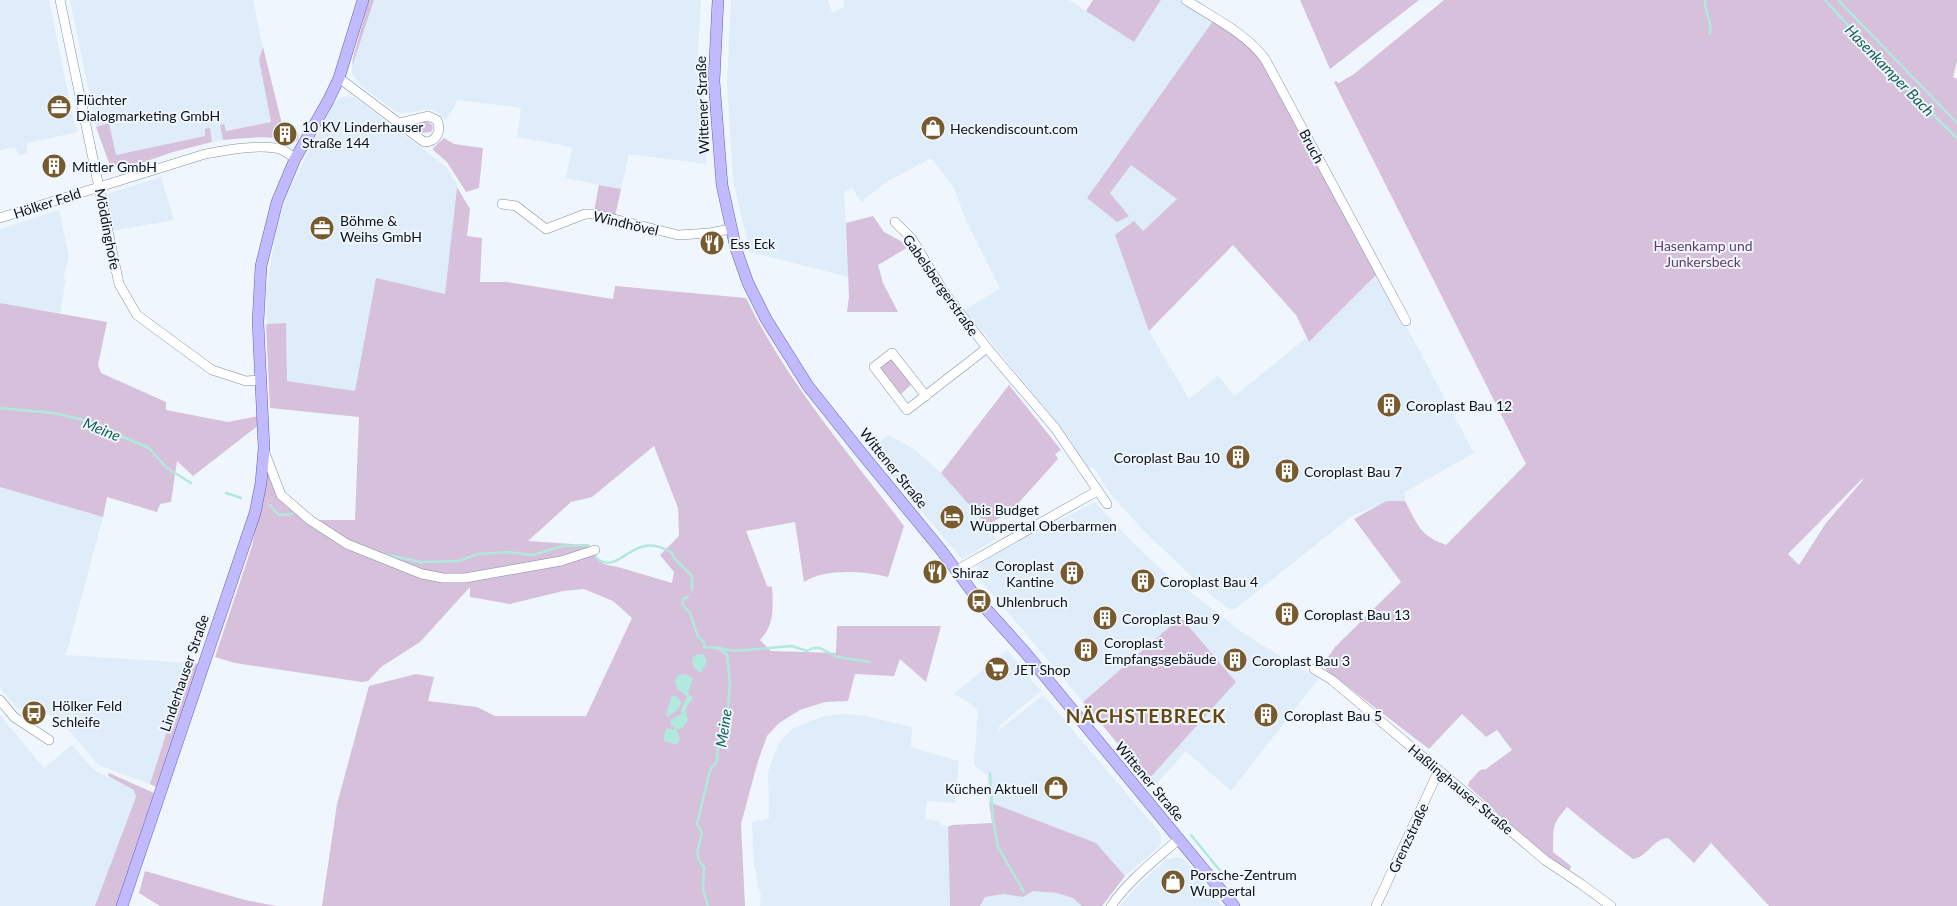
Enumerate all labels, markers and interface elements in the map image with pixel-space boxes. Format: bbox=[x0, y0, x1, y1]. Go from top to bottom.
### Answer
water label: Hasenkamper Bach bbox=[1842, 20, 1938, 120]
street label: Wittener Straße bbox=[692, 56, 712, 154]
place label: Flüchter Dialogmarketing GmbH bbox=[76, 91, 220, 124]
office icon: Flüchter Dialogmarketing GmbH bbox=[46, 94, 72, 120]
shop icon: Heckendiscount.com bbox=[920, 115, 946, 141]
place label: 10 KV Linderhauser Straße 144 bbox=[302, 118, 423, 151]
place label: Heckendiscount.com bbox=[950, 120, 1078, 137]
building icon: 10 KV Linderhauser Straße 144 bbox=[272, 121, 298, 147]
street label: Bruch bbox=[1296, 126, 1328, 166]
building icon: Mittler GmbH bbox=[41, 153, 67, 179]
place label: Mittler GmbH bbox=[72, 158, 157, 175]
street label: Hölker Feld bbox=[11, 184, 83, 222]
street label: Möddinghofe bbox=[92, 187, 124, 271]
street label: Windhövel bbox=[592, 207, 660, 239]
place label: Böhme & Weihs GmbH bbox=[340, 212, 422, 245]
office icon: Böhme & Weihs GmbH bbox=[309, 215, 335, 241]
restaurant icon: Ess Eck bbox=[699, 230, 725, 256]
street label: Gabelsbergerstraße bbox=[900, 231, 982, 339]
place label: Ess Eck bbox=[730, 235, 776, 252]
park label: Hasenkamp und Junkersbeck bbox=[1653, 237, 1753, 270]
building icon: Coroplast Bau 12 bbox=[1376, 392, 1402, 418]
place label: Coroplast Bau 12 bbox=[1406, 397, 1512, 414]
water label: Meine bbox=[81, 413, 123, 445]
street label: Wittener Straße bbox=[857, 425, 931, 511]
building icon: Coroplast Bau 10 bbox=[1225, 444, 1251, 470]
place label: Coroplast Bau 10 bbox=[1114, 449, 1220, 466]
building icon: Coroplast Bau 7 bbox=[1274, 458, 1300, 484]
place label: Coroplast Bau 7 bbox=[1304, 463, 1402, 480]
place label: Ibis Budget Wuppertal Oberbarmen bbox=[970, 501, 1117, 534]
hotel icon: Ibis Budget Wuppertal Oberbarmen bbox=[939, 504, 965, 530]
place label: Coroplast Kantine bbox=[995, 557, 1054, 590]
restaurant icon: Shiraz bbox=[922, 559, 948, 585]
building icon: Coroplast Kantine bbox=[1059, 560, 1085, 586]
place label: Shiraz bbox=[952, 564, 989, 581]
building icon: Coroplast Bau 4 bbox=[1130, 568, 1156, 594]
place label: Coroplast Bau 4 bbox=[1160, 573, 1258, 590]
bus stop icon: Uhlenbruch bbox=[966, 588, 992, 614]
place label: Uhlenbruch bbox=[996, 593, 1068, 610]
building icon: Coroplast Bau 13 bbox=[1274, 601, 1300, 627]
building icon: Coroplast Bau 9 bbox=[1092, 605, 1118, 631]
place label: Coroplast Bau 13 bbox=[1304, 606, 1410, 623]
place label: Coroplast Bau 9 bbox=[1122, 610, 1220, 627]
street label: Linderhauser Straße bbox=[156, 612, 212, 734]
place label: Coroplast Empfangsgebäude bbox=[1104, 634, 1216, 667]
building icon: Coroplast Empfangsgebäude bbox=[1073, 637, 1099, 663]
building icon: Coroplast Bau 3 bbox=[1222, 647, 1248, 673]
place label: Coroplast Bau 3 bbox=[1252, 652, 1350, 669]
supermarket icon: JET Shop bbox=[984, 656, 1010, 682]
place label: JET Shop bbox=[1014, 661, 1071, 678]
place label: Hölker Feld Schleife bbox=[52, 697, 122, 730]
bus stop icon: Hölker Feld Schleife bbox=[21, 700, 47, 726]
building icon: Coroplast Bau 5 bbox=[1253, 702, 1279, 728]
district label: NÄCHSTEBRECK bbox=[1066, 704, 1226, 727]
place label: Coroplast Bau 5 bbox=[1284, 707, 1382, 724]
water label: Meine bbox=[711, 708, 735, 748]
street label: Wittener Straße bbox=[1112, 738, 1188, 824]
street label: Haßlinghauser Straße bbox=[1405, 740, 1517, 838]
shop icon: Küchen Aktuell bbox=[1043, 775, 1069, 801]
place label: Küchen Aktuell bbox=[945, 780, 1038, 797]
street label: Grenzstraße bbox=[1384, 800, 1432, 876]
place label: Porsche-Zentrum Wuppertal bbox=[1190, 866, 1297, 899]
shop icon: Porsche-Zentrum Wuppertal bbox=[1160, 869, 1186, 895]

